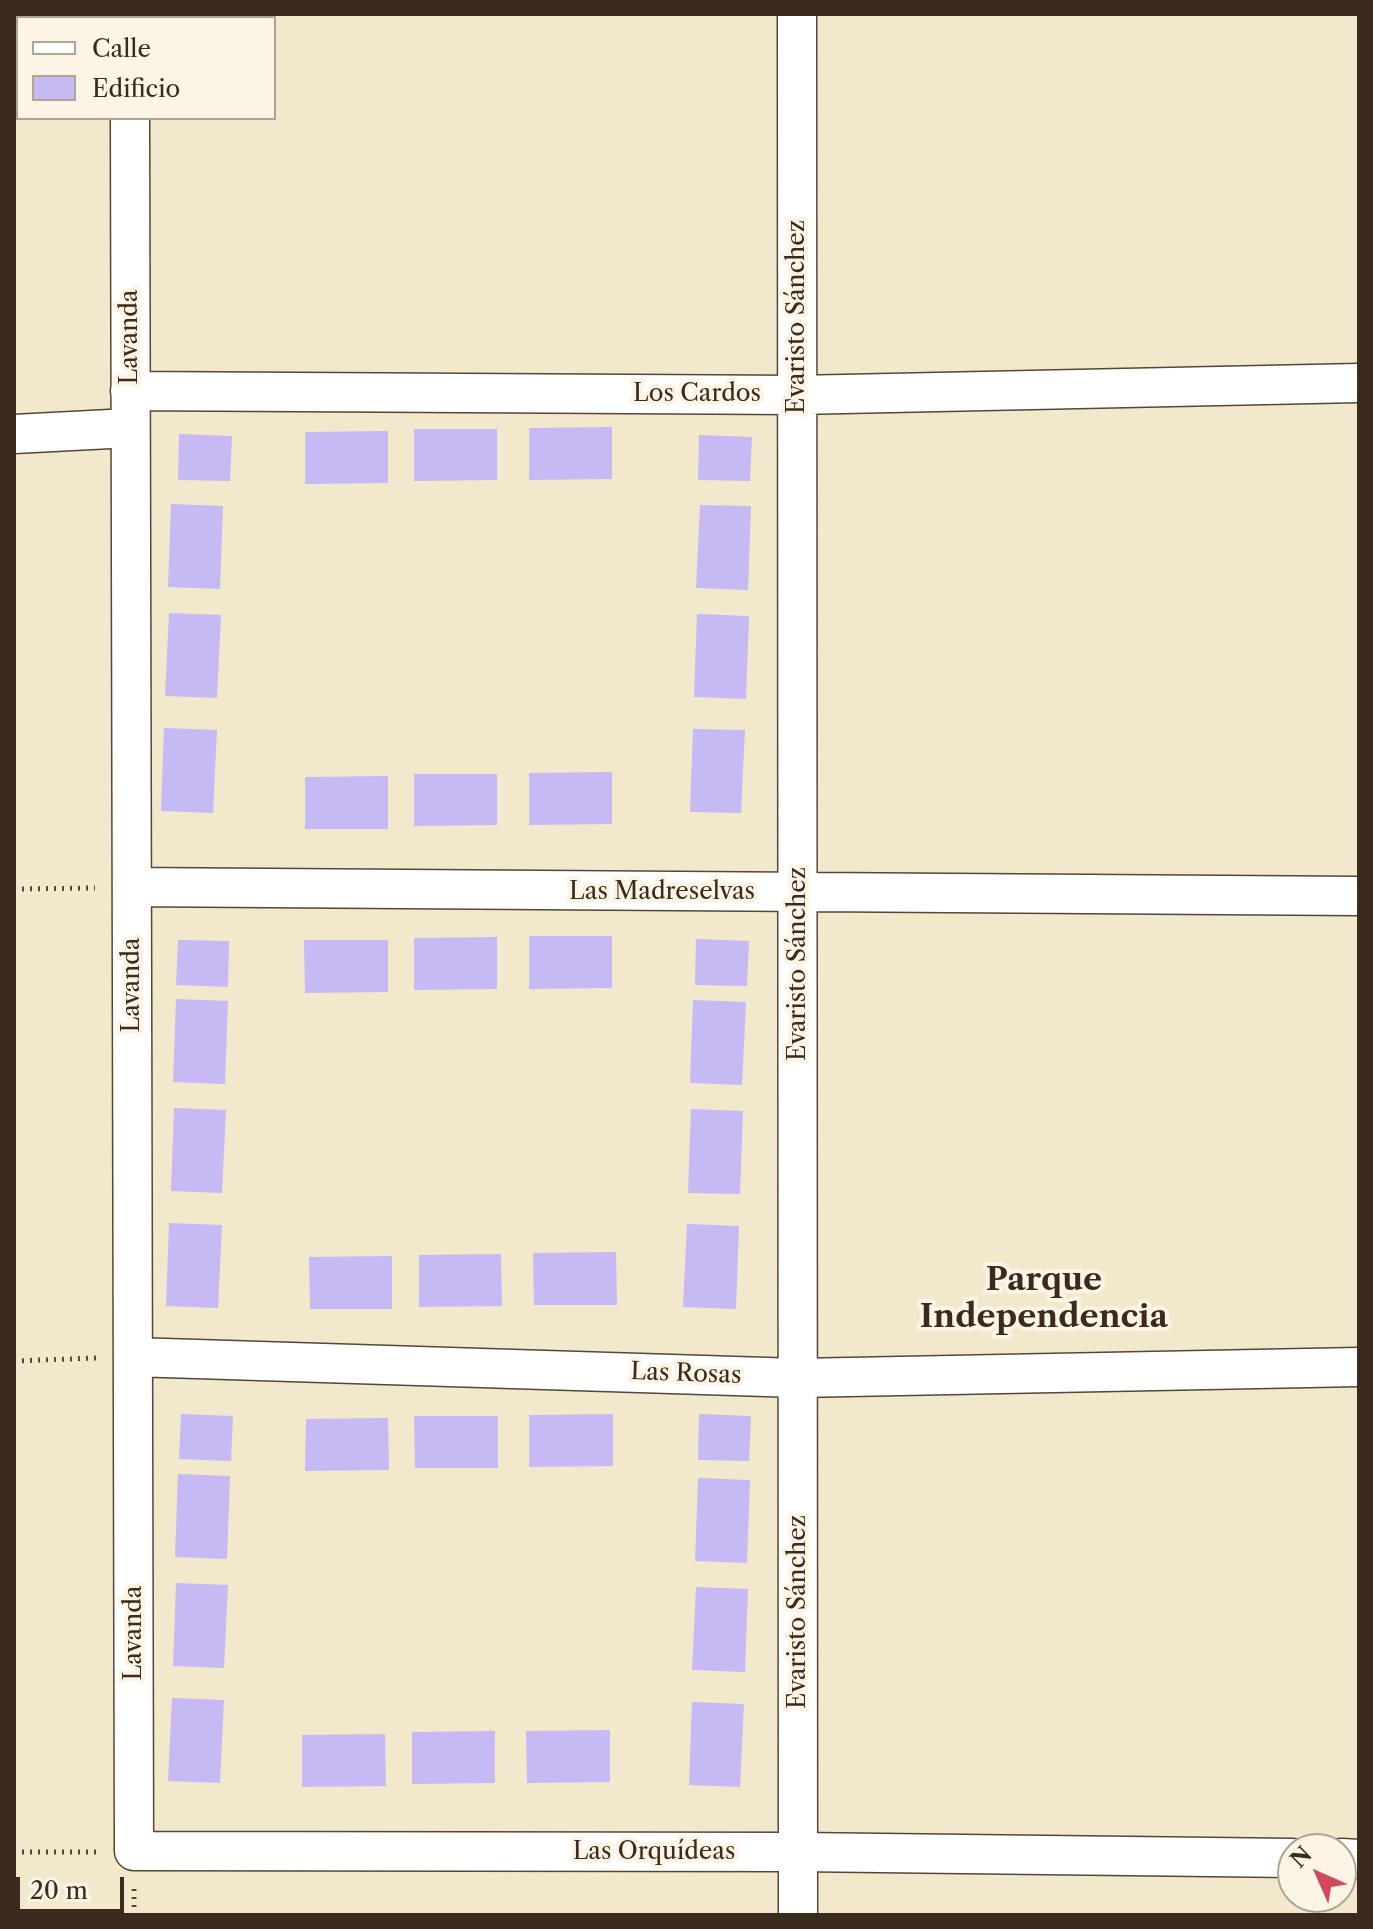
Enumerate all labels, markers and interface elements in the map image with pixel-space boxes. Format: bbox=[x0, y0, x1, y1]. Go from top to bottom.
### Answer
legend bbox=[16, 16, 276, 120]
text: Calle bbox=[92, 34, 151, 63]
text: Edificio bbox=[92, 74, 180, 103]
street label: Evaristo Sánchez bbox=[783, 220, 811, 414]
street label: Lavanda bbox=[116, 289, 144, 385]
street label: Los Cardos bbox=[633, 380, 761, 408]
street label: Evaristo Sánchez bbox=[784, 867, 812, 1061]
street label: Las Madreselvas bbox=[569, 878, 755, 906]
street label: Lavanda bbox=[118, 937, 146, 1033]
district label: Parque Independencia bbox=[920, 1262, 1168, 1337]
street label: Las Rosas bbox=[630, 1358, 742, 1390]
street label: Evaristo Sánchez bbox=[784, 1515, 812, 1709]
street label: Lavanda bbox=[120, 1585, 148, 1681]
north arrow bbox=[1277, 1833, 1357, 1913]
street label: Las Orquídeas bbox=[573, 1838, 735, 1866]
text: N bbox=[1285, 1841, 1317, 1873]
scale bar bbox=[20, 1861, 128, 1911]
text: 20 m bbox=[30, 1876, 88, 1905]

